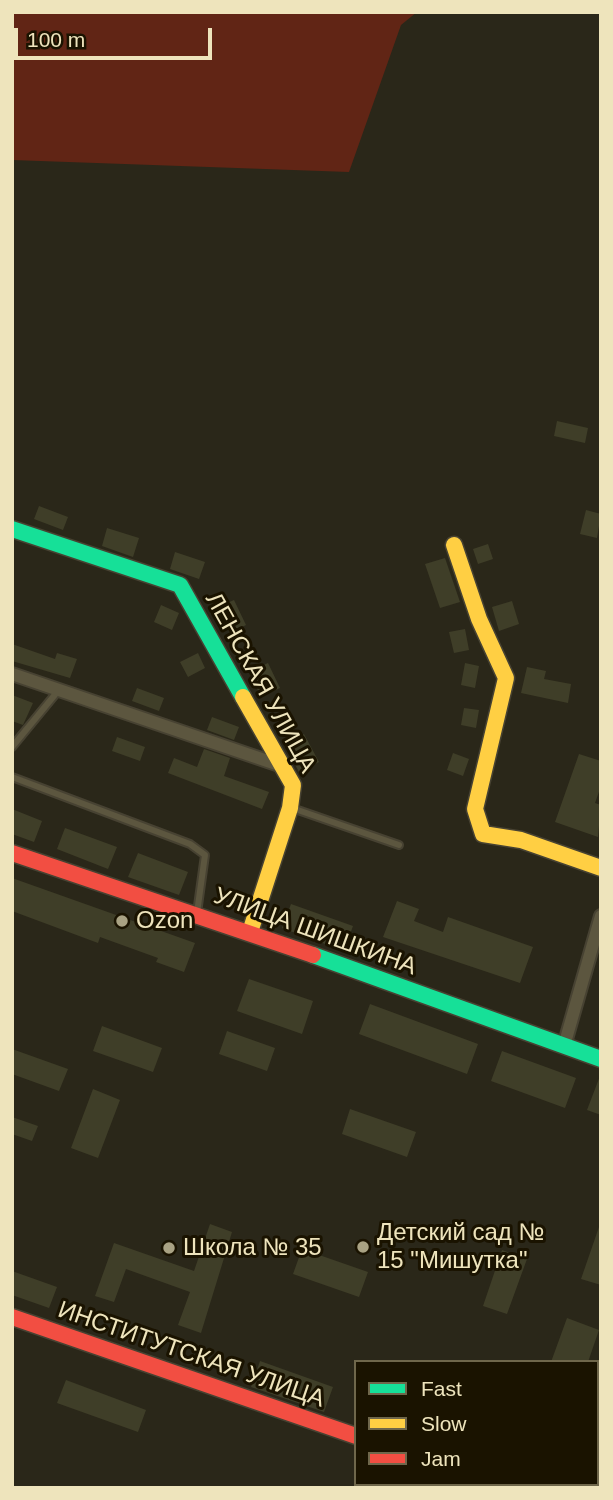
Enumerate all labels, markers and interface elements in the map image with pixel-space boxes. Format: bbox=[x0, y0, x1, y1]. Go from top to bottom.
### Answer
scale bar bbox=[18, 14, 215, 58]
text: 100 m bbox=[27, 28, 85, 51]
street label: ЛЕНСКАЯ УЛИЦА bbox=[199, 588, 321, 778]
street label: УЛИЦА ШИШКИНА bbox=[210, 882, 420, 982]
place label: Ozon bbox=[136, 907, 193, 935]
marker: Ozon bbox=[114, 913, 130, 929]
place label: Детский сад № 15 "Мишутка" bbox=[377, 1219, 544, 1275]
place label: Школа № 35 bbox=[183, 1234, 322, 1262]
marker: Детский сад № 15 "Мишутка" bbox=[355, 1239, 371, 1255]
marker: Школа № 35 bbox=[161, 1240, 177, 1256]
street label: ИНСТИТУТСКАЯ УЛИЦА bbox=[54, 1296, 328, 1414]
legend bbox=[354, 1360, 599, 1486]
text: Fast bbox=[421, 1377, 462, 1400]
text: Slow bbox=[421, 1412, 467, 1435]
text: Jam bbox=[421, 1447, 461, 1470]

